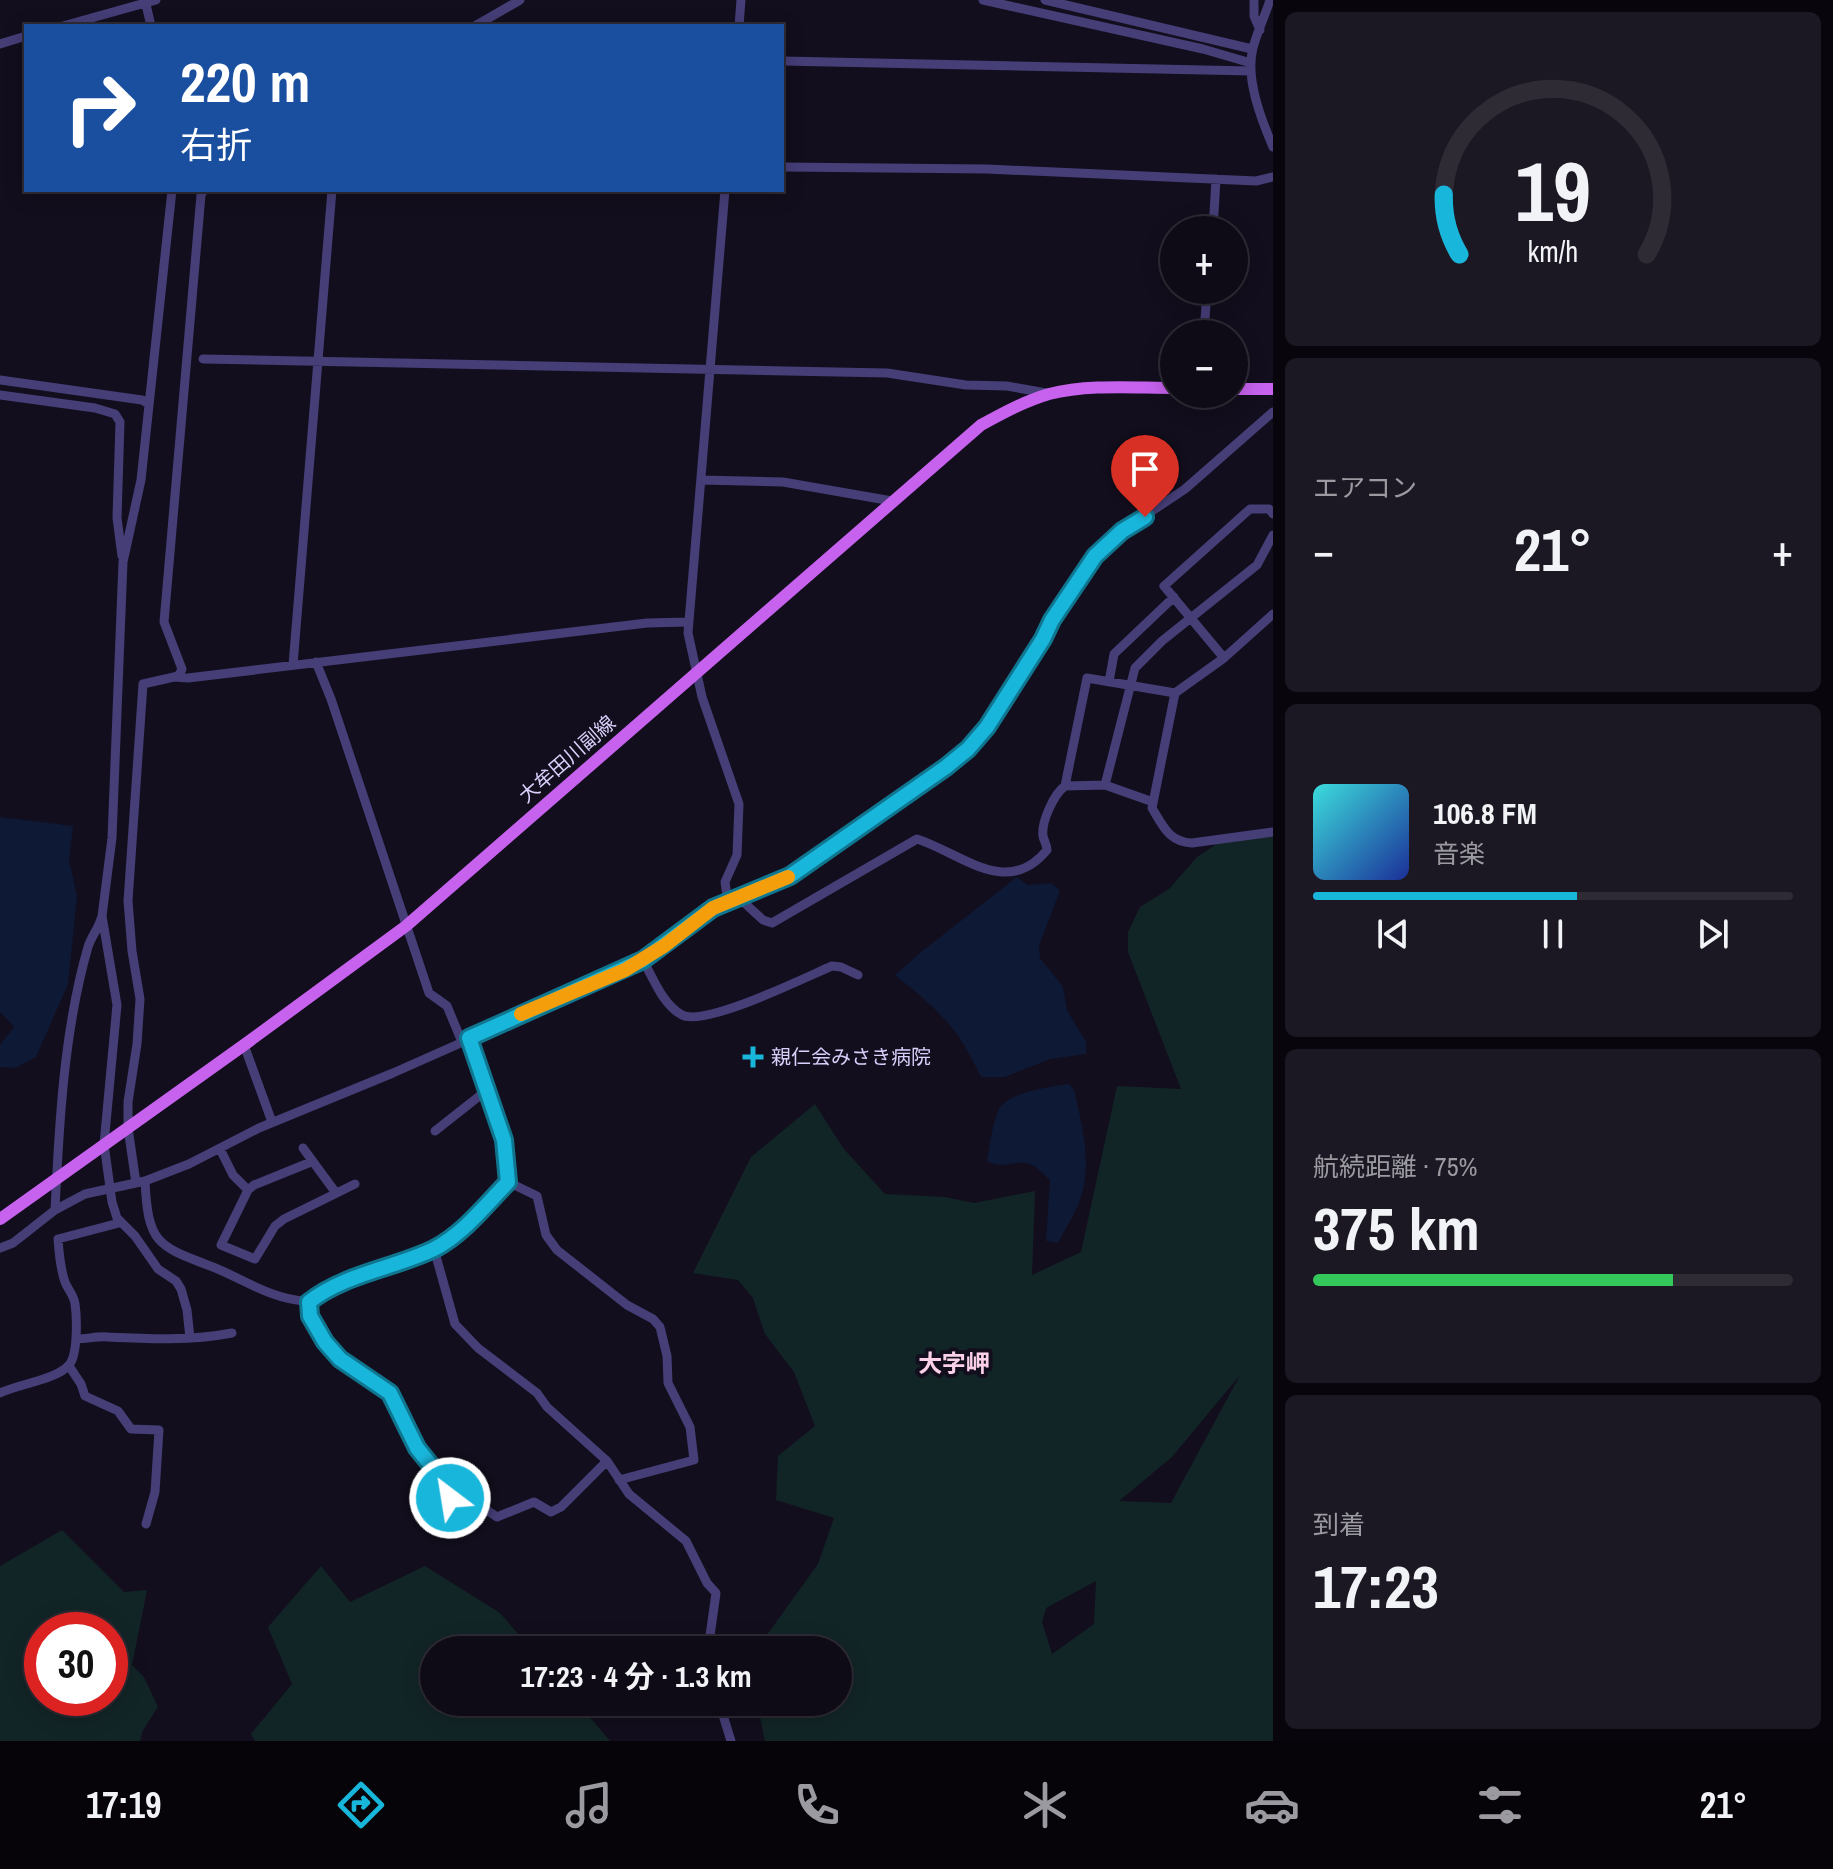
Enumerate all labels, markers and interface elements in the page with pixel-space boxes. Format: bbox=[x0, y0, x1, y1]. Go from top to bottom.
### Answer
text: 220 m bbox=[180, 44, 310, 119]
icon: right bbox=[48, 56, 152, 160]
text: 右折 bbox=[180, 121, 252, 169]
text: 19 bbox=[1515, 134, 1591, 246]
map controls bbox=[1160, 216, 1248, 408]
button: + bbox=[1160, 216, 1248, 304]
text: km/h bbox=[1528, 232, 1578, 271]
button: − bbox=[1160, 320, 1248, 408]
pin bbox=[1111, 435, 1179, 517]
icon: arrive bbox=[1123, 447, 1167, 491]
text: エアコン bbox=[1313, 470, 1417, 505]
text: 21° bbox=[1514, 509, 1592, 590]
text: − bbox=[1313, 520, 1334, 580]
text: + bbox=[1772, 520, 1793, 580]
street label: 大牟田川副線 bbox=[513, 709, 621, 808]
text: 106.8 FM bbox=[1433, 793, 1537, 833]
text: 音楽 bbox=[1433, 836, 1485, 871]
icon: previous bbox=[1371, 912, 1415, 956]
icon: pause bbox=[1531, 912, 1575, 956]
icon: next bbox=[1691, 912, 1735, 956]
place label: 親仁会みさき病院 bbox=[771, 1043, 931, 1070]
marker: 親仁会みさき病院 bbox=[742, 1046, 764, 1068]
text: 航続距離 · 75% bbox=[1313, 1149, 1477, 1184]
text: 375 km bbox=[1313, 1188, 1480, 1269]
district label: 大字岬 bbox=[918, 1347, 990, 1379]
position arrow bbox=[408, 1456, 492, 1540]
text: 到着 bbox=[1313, 1507, 1365, 1542]
text: 17:23 bbox=[1313, 1546, 1439, 1627]
speed limit sign: 30 bbox=[24, 1612, 128, 1716]
text: 17:23 · 4 分 · 1.3 km bbox=[520, 1656, 752, 1696]
icon: directions bbox=[333, 1777, 389, 1833]
icon: music bbox=[561, 1777, 617, 1833]
icon: phone bbox=[789, 1777, 845, 1833]
icon: climate bbox=[1017, 1777, 1073, 1833]
icon: car bbox=[1244, 1777, 1300, 1833]
icon: filters bbox=[1472, 1777, 1528, 1833]
text: 17:19 bbox=[86, 1781, 161, 1829]
text: 21° bbox=[1700, 1781, 1747, 1829]

